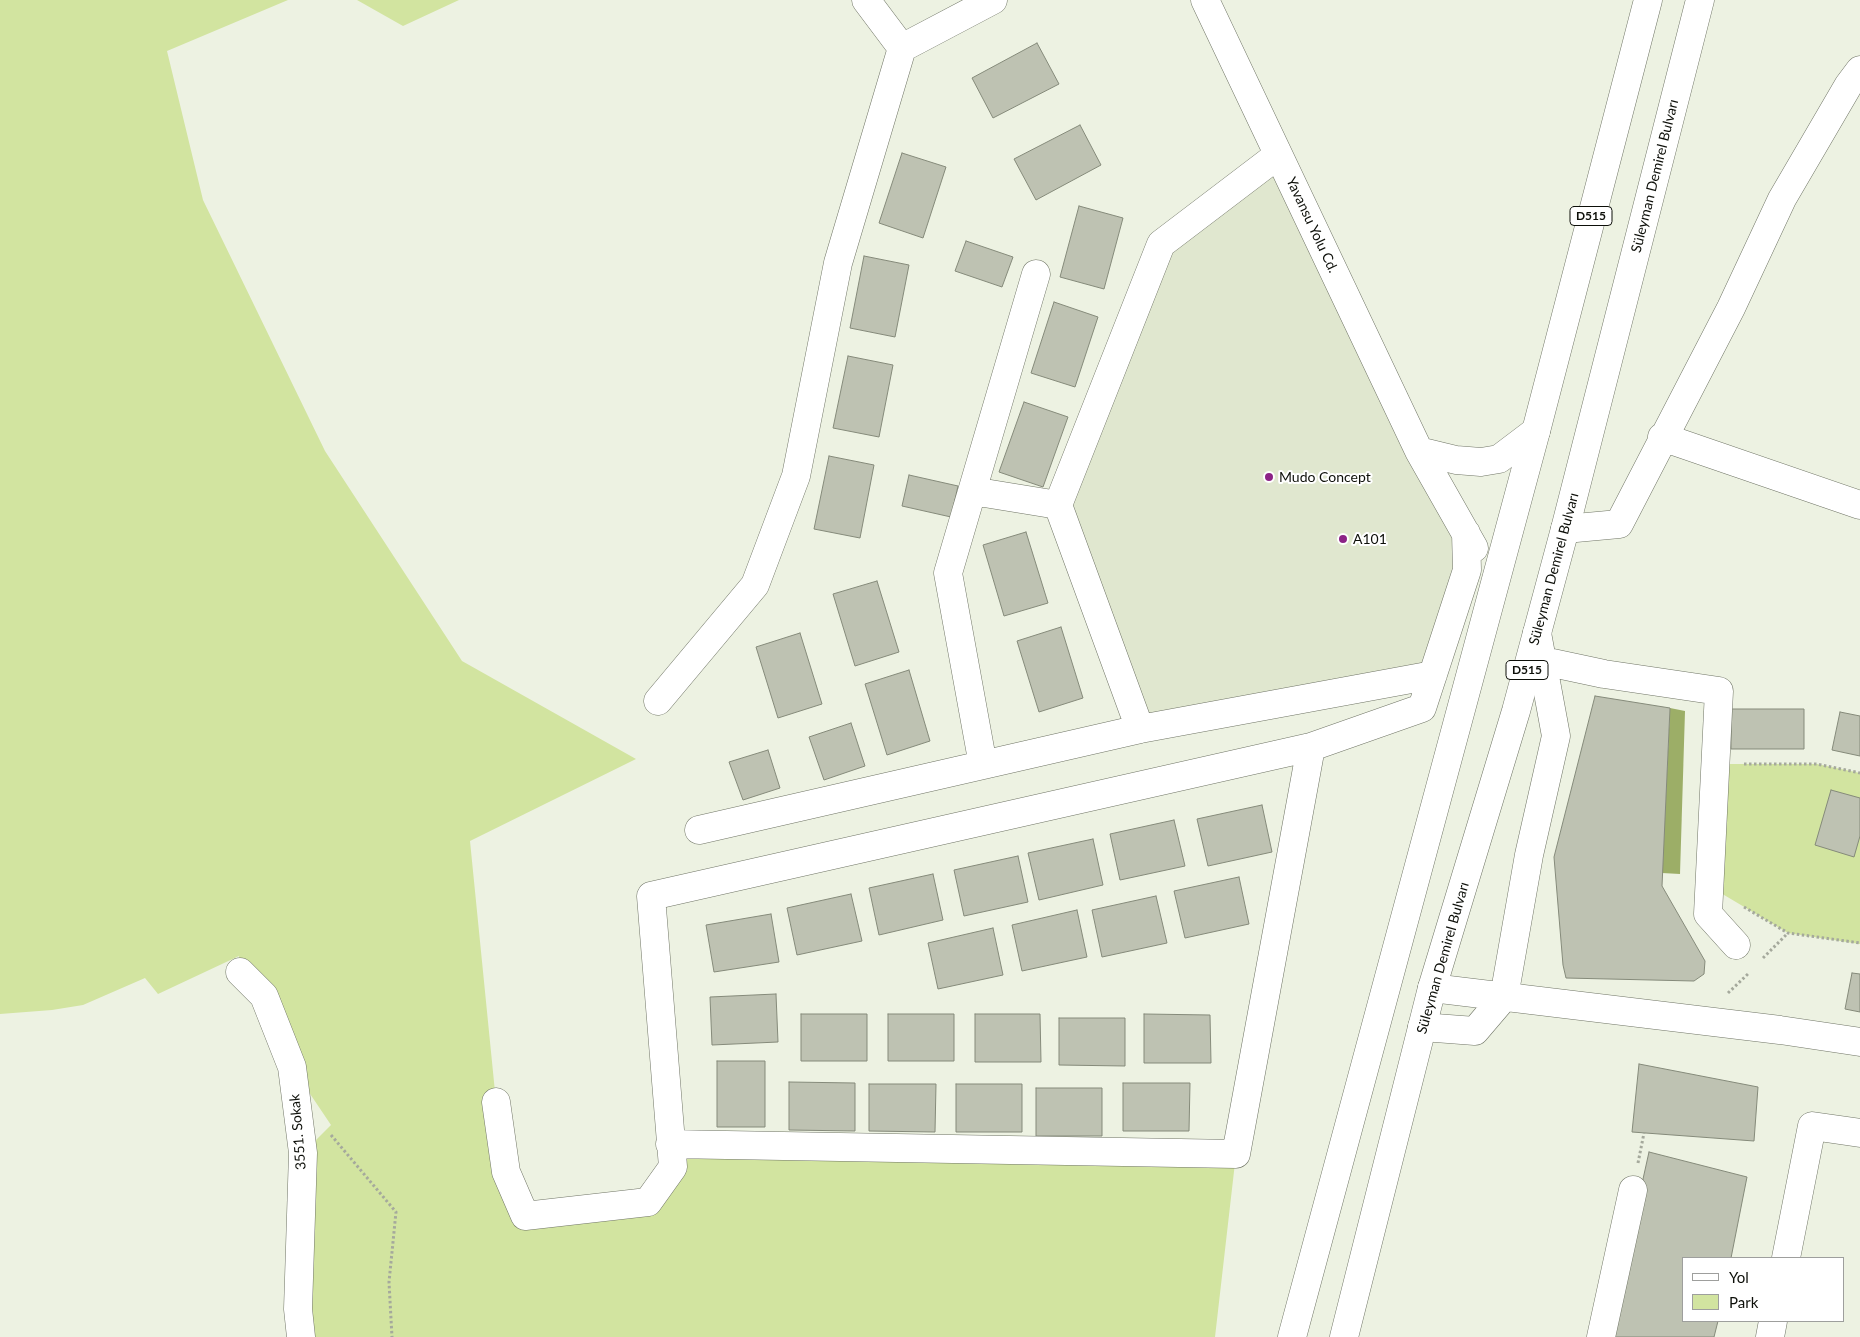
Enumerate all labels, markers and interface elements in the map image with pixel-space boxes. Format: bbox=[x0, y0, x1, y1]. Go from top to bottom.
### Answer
street label: Süleyman Demirel Bulvarı bbox=[1628, 98, 1682, 254]
street label: Yavansu Yolu Cd. bbox=[1283, 175, 1341, 275]
road number: D515 bbox=[1570, 207, 1612, 226]
place label: Mudo Concept bbox=[1279, 469, 1371, 485]
marker: Mudo Concept bbox=[1263, 471, 1275, 483]
street label: Süleyman Demirel Bulvarı bbox=[1526, 491, 1582, 647]
place label: A101 bbox=[1353, 531, 1387, 547]
marker: A101 bbox=[1337, 533, 1349, 545]
road number: D515 bbox=[1506, 660, 1548, 680]
street label: Süleyman Demirel Bulvarı bbox=[1413, 880, 1473, 1036]
street label: 3551. Sokak bbox=[286, 1093, 310, 1171]
legend bbox=[1682, 1257, 1845, 1322]
text: Yol bbox=[1729, 1268, 1749, 1286]
text: Park bbox=[1729, 1293, 1758, 1311]

